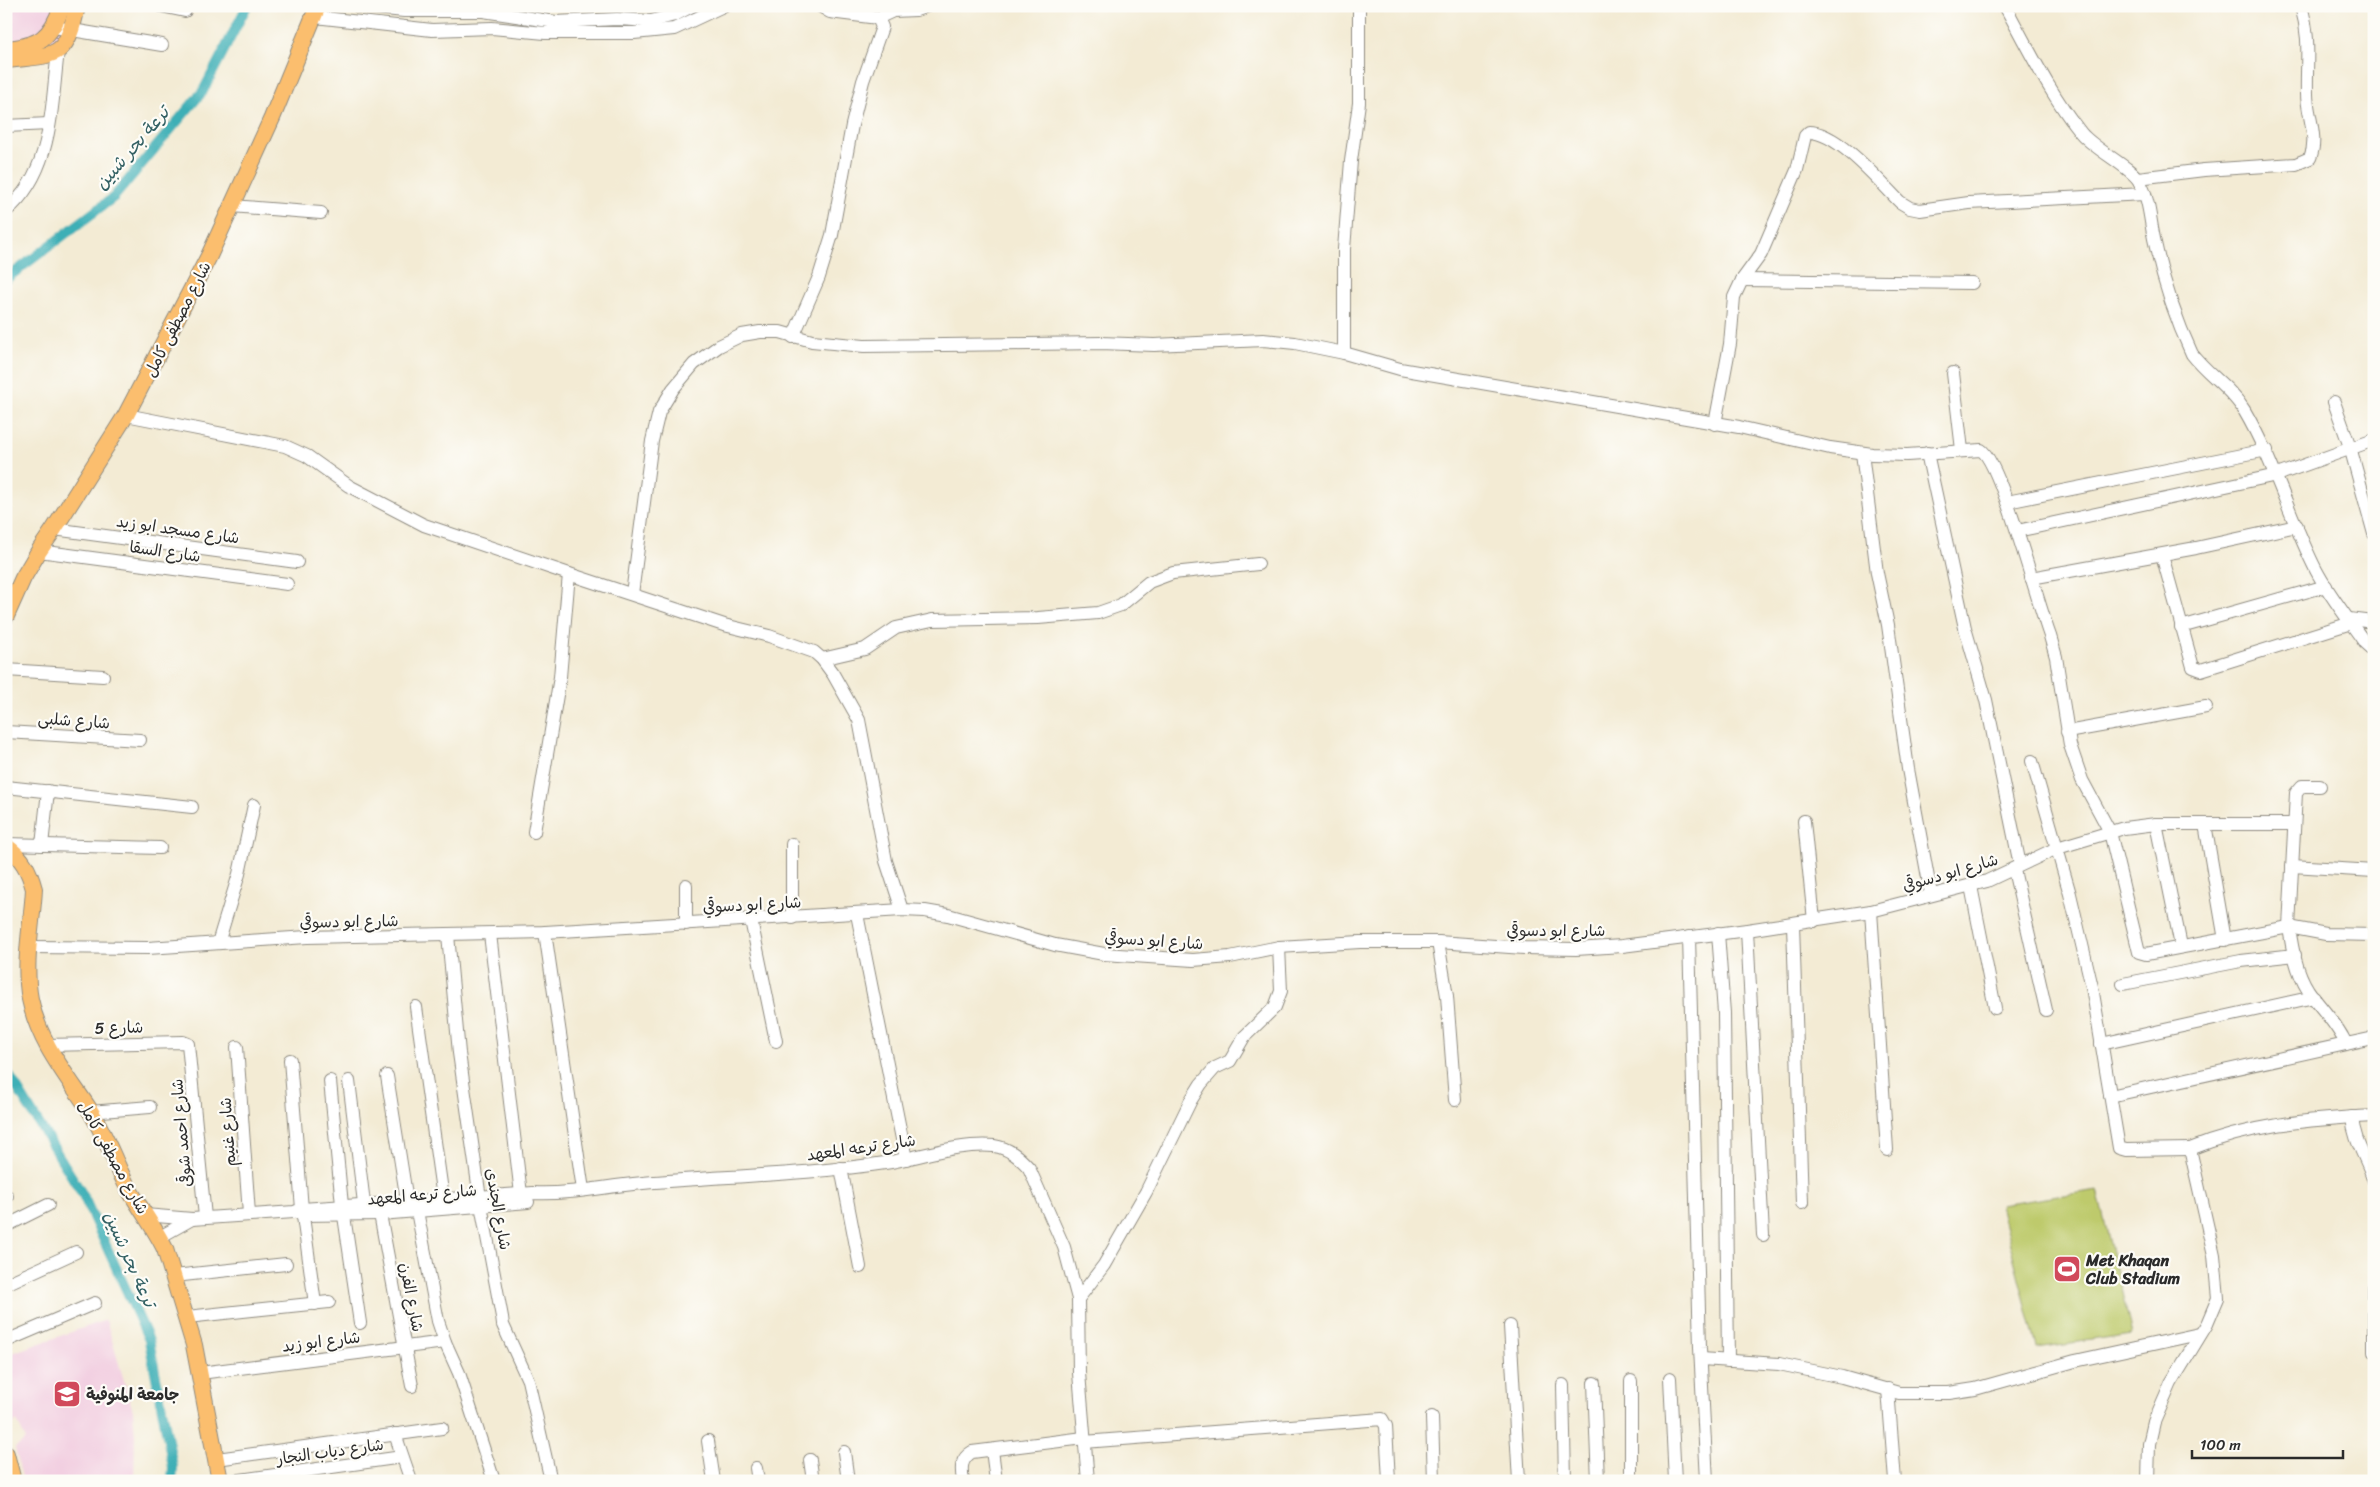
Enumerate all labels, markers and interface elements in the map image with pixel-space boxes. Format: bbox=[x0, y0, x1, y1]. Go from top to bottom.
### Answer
water label: ترعة بحر شبين bbox=[86, 97, 180, 197]
street label: شارع مصطفى كامل bbox=[136, 256, 219, 382]
street label: شارع مسجد ابو زيد bbox=[115, 507, 241, 552]
street label: شارع السقا bbox=[127, 532, 202, 571]
street label: شارع شلبى bbox=[37, 704, 111, 737]
street label: شارع ابو دسوقي bbox=[1899, 845, 2002, 900]
street label: شارع ابو دسوقي bbox=[702, 887, 802, 922]
street label: شارع ابو دسوقي bbox=[299, 906, 399, 937]
street label: شارع ابو دسوقي bbox=[1507, 916, 1605, 945]
street label: شارع ابو دسوقي bbox=[1104, 923, 1204, 958]
street label: شارع 5 bbox=[94, 1013, 144, 1042]
street label: شارع احمد شوقى bbox=[162, 1078, 201, 1188]
street label: شارع مصطفى كامل bbox=[70, 1095, 157, 1220]
street label: شارع غنيم bbox=[211, 1096, 244, 1168]
street label: شارع ترعه المعهد bbox=[805, 1125, 918, 1170]
street label: شارع الجندى bbox=[477, 1166, 520, 1252]
street label: شارع ترعه المعهد bbox=[366, 1175, 478, 1214]
water label: ترعة بحر شبين bbox=[95, 1206, 167, 1315]
place label: Met Khaqan Club Stadium bbox=[2085, 1246, 2180, 1293]
sports icon: Met Khaqan Club Stadium bbox=[2052, 1254, 2082, 1284]
street label: شارع الفرن bbox=[391, 1260, 432, 1334]
street label: شارع ابو زيد bbox=[280, 1322, 362, 1361]
school or university icon: جامعة المنوفية bbox=[52, 1379, 82, 1409]
place label: جامعة المنوفية bbox=[86, 1380, 179, 1409]
scale bar bbox=[2192, 1427, 2344, 1459]
street label: شارع دياب النجار bbox=[273, 1430, 386, 1474]
text: 100 m bbox=[2200, 1432, 2241, 1458]

